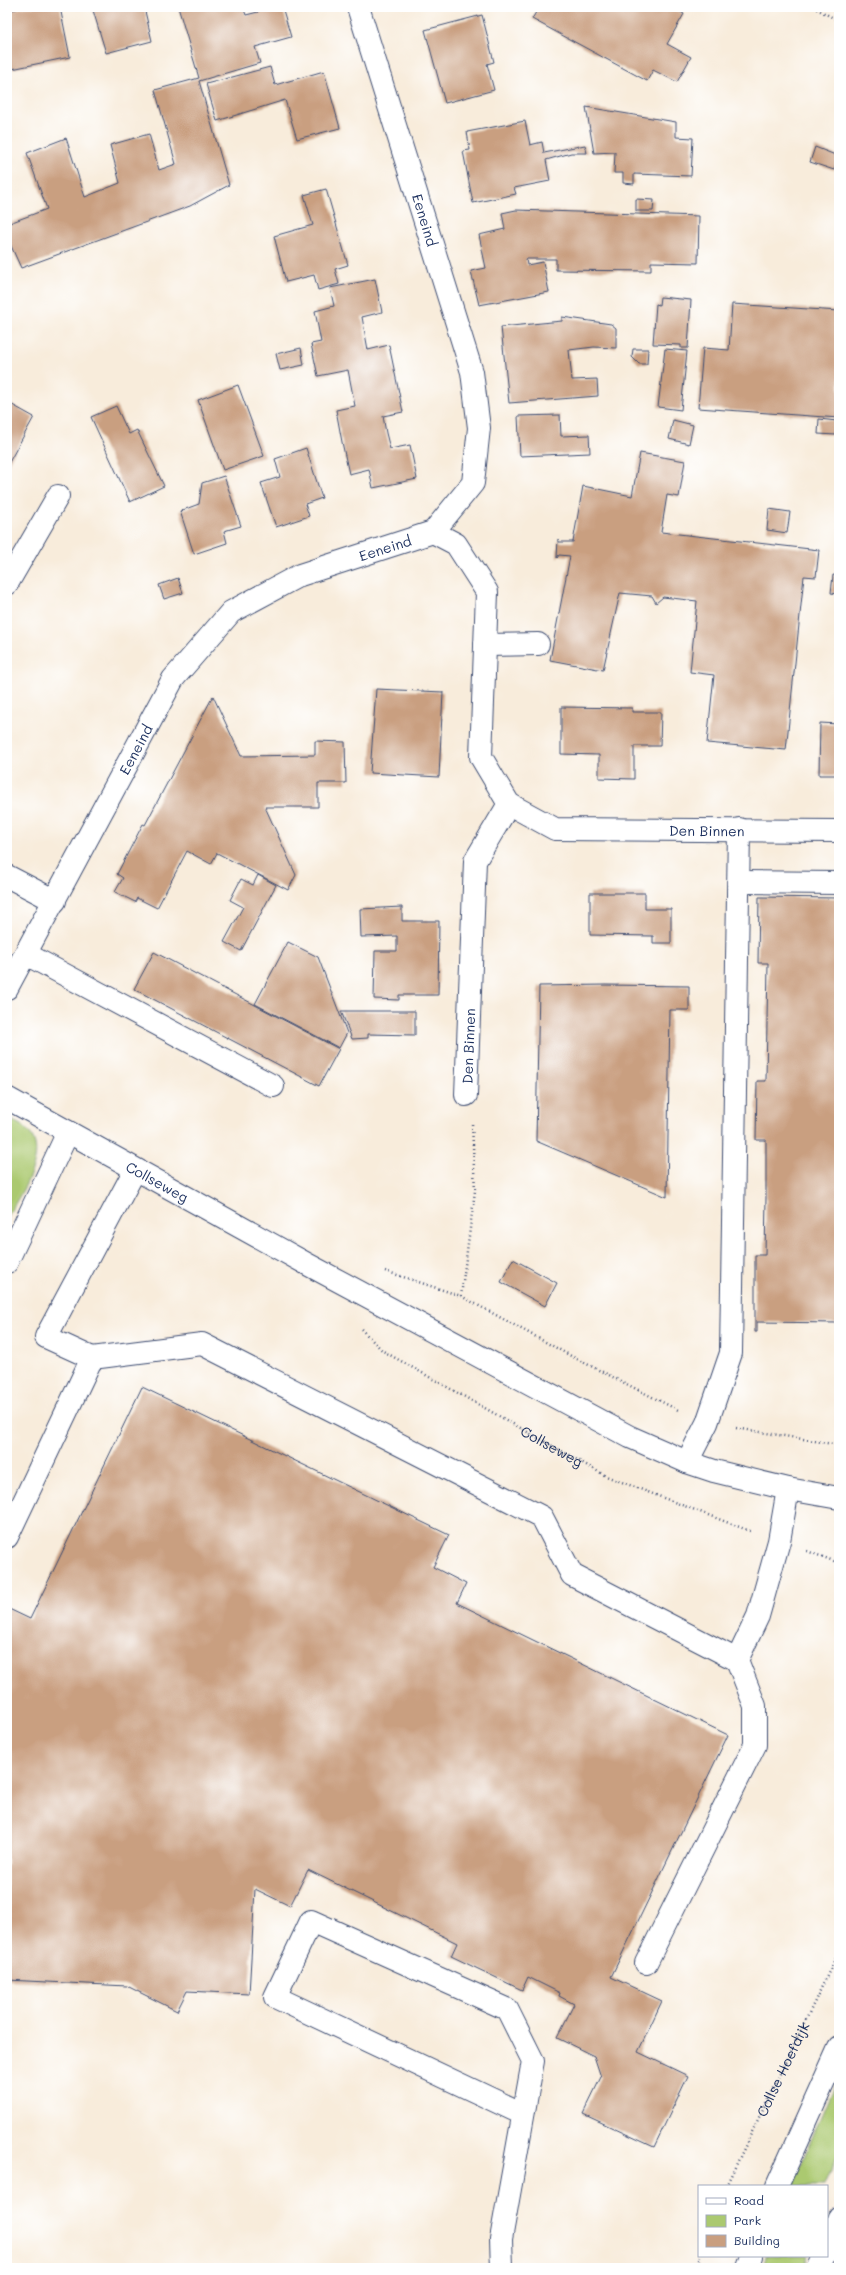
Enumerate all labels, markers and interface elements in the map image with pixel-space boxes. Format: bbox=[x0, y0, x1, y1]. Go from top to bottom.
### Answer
street label: Eeneind bbox=[408, 191, 442, 249]
street label: Eeneind bbox=[356, 530, 414, 565]
street label: Eeneind bbox=[114, 721, 156, 778]
street label: Den Binnen bbox=[669, 820, 745, 840]
street label: Den Binnen bbox=[457, 1008, 479, 1084]
street label: Collseweg bbox=[123, 1156, 192, 1206]
street label: Collseweg bbox=[518, 1421, 587, 1471]
street label: Collse Hoefdijk bbox=[751, 2018, 813, 2119]
legend bbox=[698, 2185, 828, 2257]
text: Road bbox=[734, 2192, 764, 2208]
text: Park bbox=[734, 2212, 761, 2228]
text: Building bbox=[734, 2232, 780, 2248]

